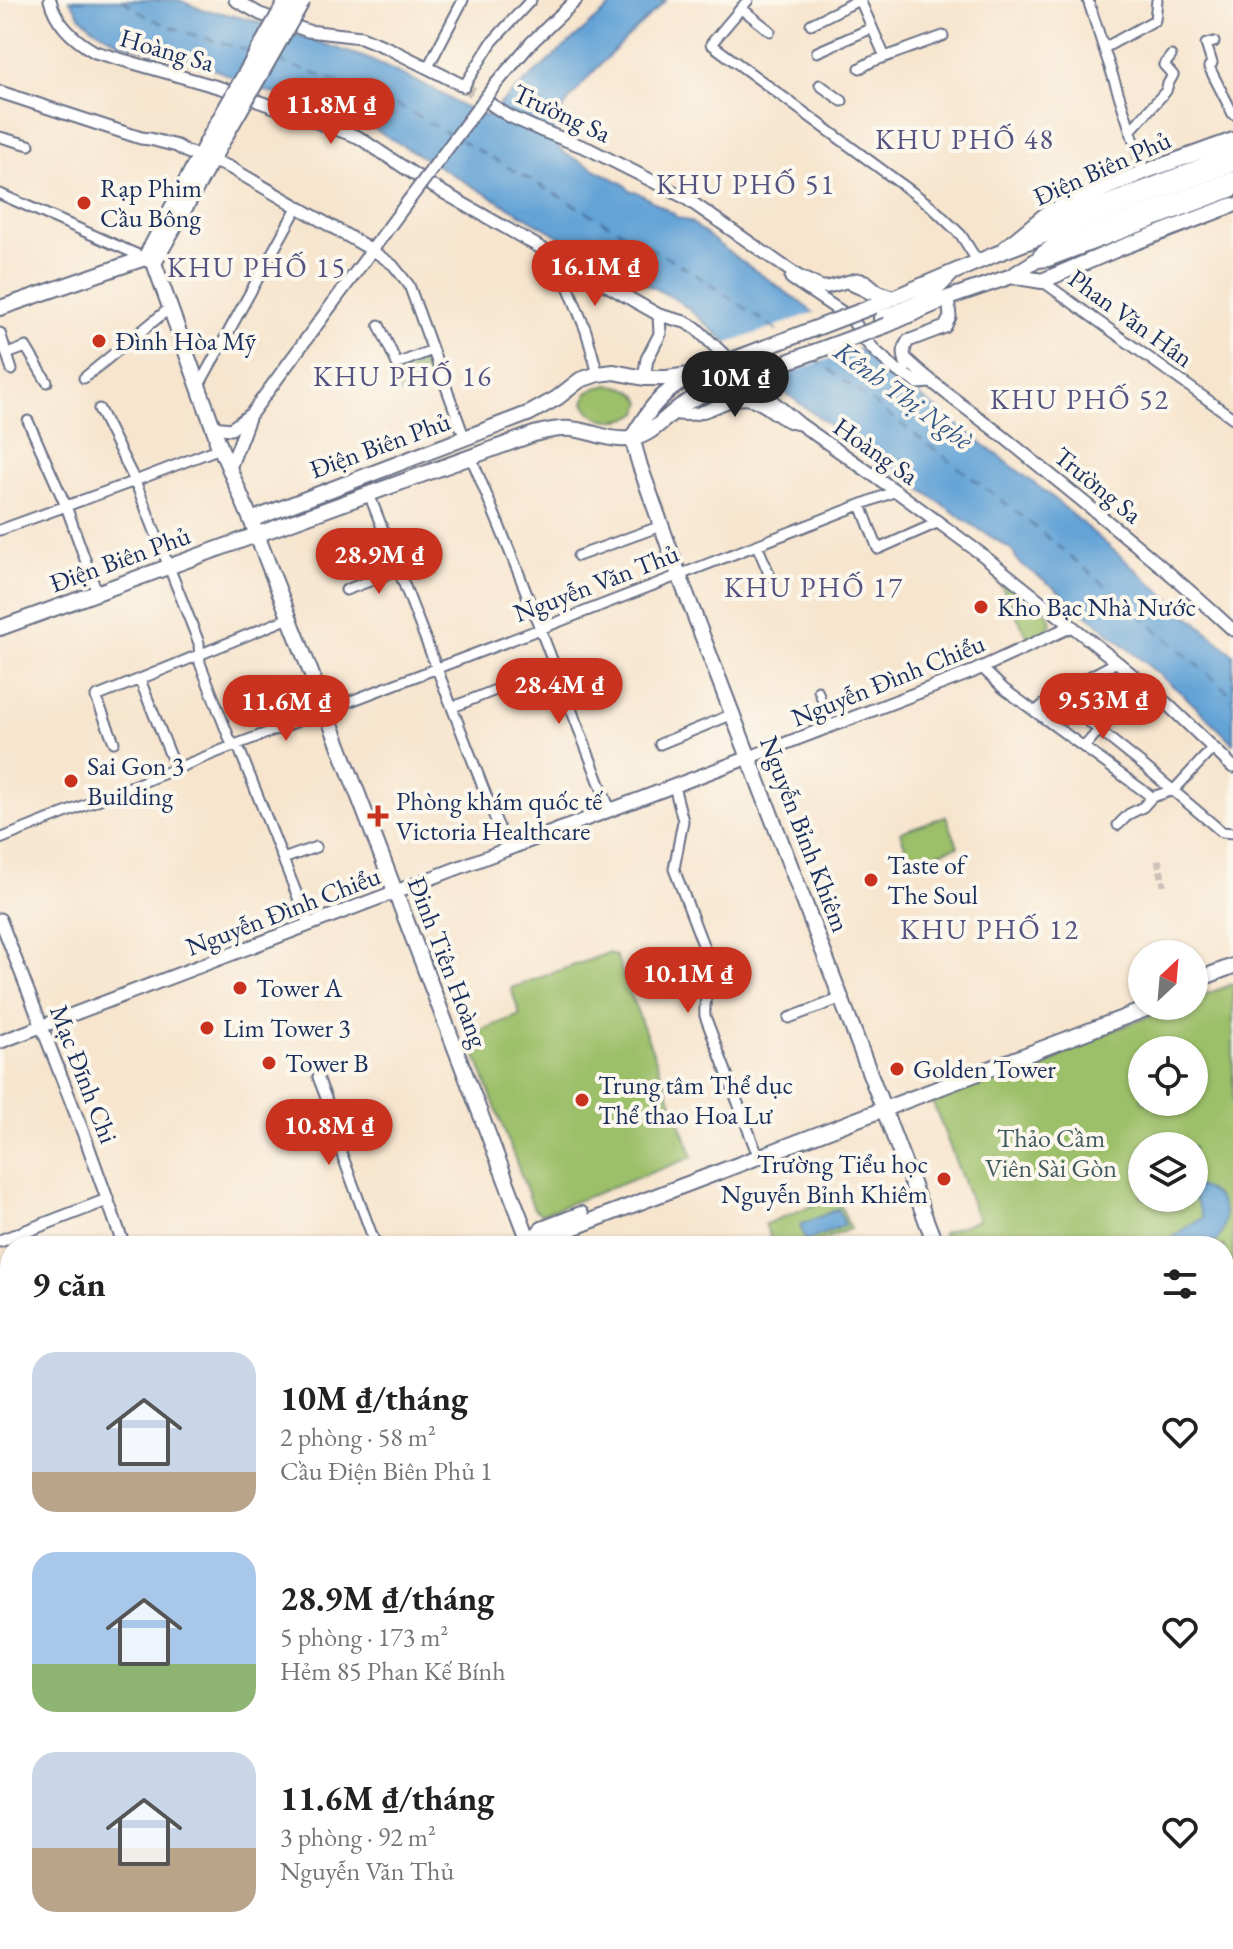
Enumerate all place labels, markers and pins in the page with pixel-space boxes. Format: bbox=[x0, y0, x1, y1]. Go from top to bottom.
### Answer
pin: 11.8M ₫ bbox=[257, 78, 405, 146]
place label: Rạp Phim Cầu Bông bbox=[100, 171, 202, 235]
marker: Rạp Phim Cầu Bông bbox=[75, 194, 93, 212]
pin: 16.1M ₫ bbox=[521, 240, 669, 308]
place label: Đình Hòa Mỹ bbox=[115, 324, 257, 358]
marker: Đình Hòa Mỹ bbox=[90, 332, 108, 350]
pin: 10M ₫ bbox=[679, 351, 791, 419]
pin: 28.9M ₫ bbox=[305, 528, 453, 596]
place label: Kho Bạc Nhà Nước bbox=[997, 590, 1196, 624]
marker: Kho Bạc Nhà Nước bbox=[972, 598, 990, 616]
pin: 28.4M ₫ bbox=[485, 658, 633, 726]
pin: 9.53M ₫ bbox=[1029, 673, 1177, 741]
pin: 11.6M ₫ bbox=[212, 675, 360, 743]
place label: Sai Gon 3 Building bbox=[87, 749, 184, 813]
marker: Sai Gon 3 Building bbox=[62, 772, 80, 790]
place label: Phòng khám quốc tế Victoria Healthcare bbox=[396, 784, 603, 848]
marker: Phòng khám quốc tế Victoria Healthcare bbox=[367, 805, 389, 827]
place label: Taste of The Soul bbox=[887, 848, 978, 912]
marker: Taste of The Soul bbox=[862, 871, 880, 889]
pin: 10.1M ₫ bbox=[614, 947, 762, 1015]
place label: Tower A bbox=[256, 971, 343, 1005]
marker: Tower A bbox=[231, 979, 249, 997]
place label: Lim Tower 3 bbox=[223, 1011, 351, 1045]
marker: Lim Tower 3 bbox=[198, 1019, 216, 1037]
place label: Tower B bbox=[285, 1046, 369, 1080]
place label: Golden Tower bbox=[913, 1052, 1056, 1086]
marker: Tower B bbox=[260, 1054, 278, 1072]
marker: Golden Tower bbox=[888, 1060, 906, 1078]
place label: Trung tâm Thể dục Thể thao Hoa Lư bbox=[598, 1068, 793, 1132]
marker: Trung tâm Thể dục Thể thao Hoa Lư bbox=[573, 1091, 591, 1109]
pin: 10.8M ₫ bbox=[255, 1099, 403, 1167]
place label: Trường Tiểu học Nguyễn Bỉnh Khiêm bbox=[721, 1147, 928, 1211]
marker: Trường Tiểu học Nguyễn Bỉnh Khiêm bbox=[935, 1170, 953, 1188]

